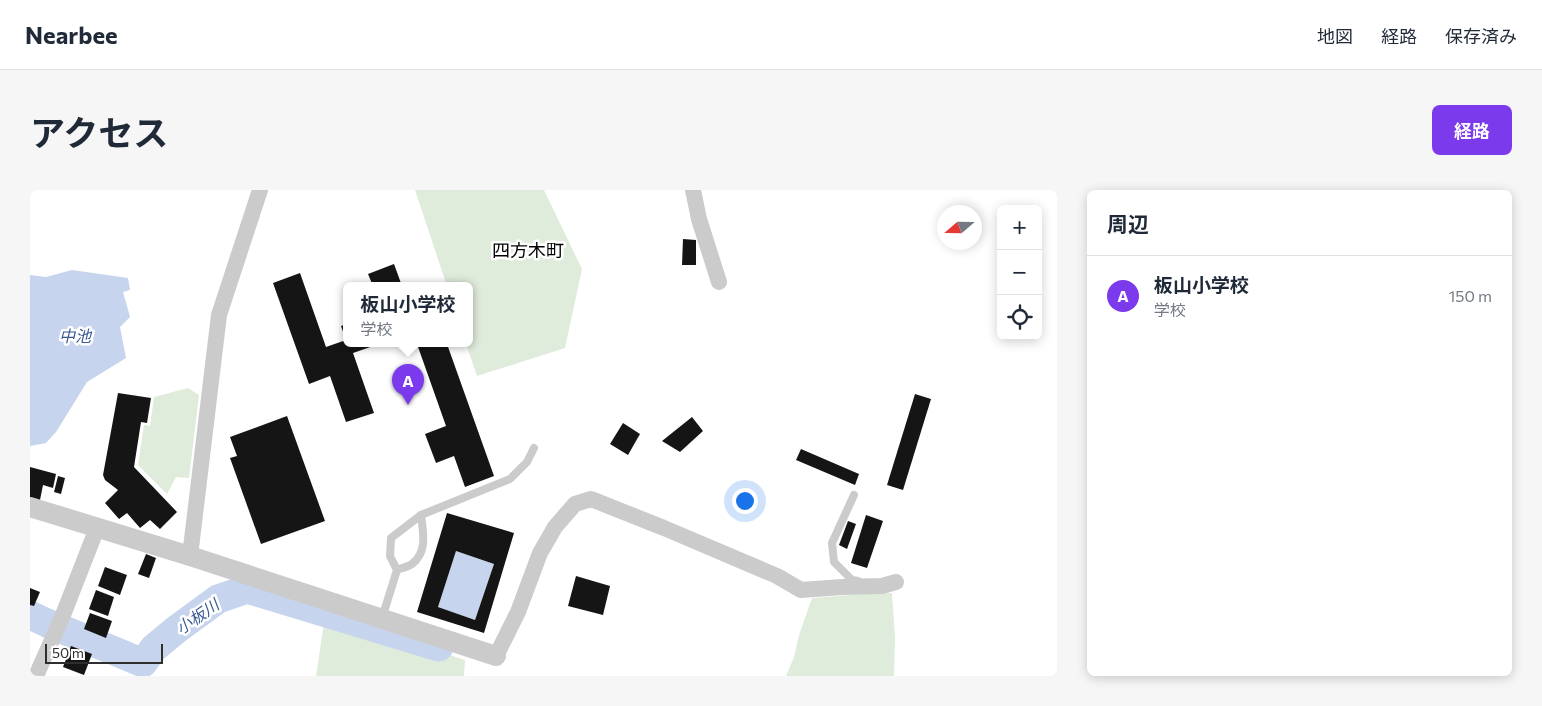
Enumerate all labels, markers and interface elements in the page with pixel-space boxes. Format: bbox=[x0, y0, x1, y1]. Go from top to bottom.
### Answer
text: Nearbee bbox=[25, 20, 118, 49]
text: 地図 bbox=[1317, 25, 1353, 47]
text: 経路 bbox=[1381, 25, 1417, 47]
text: 保存済み bbox=[1445, 25, 1517, 47]
button: 経路 bbox=[1432, 105, 1512, 155]
text: アクセス bbox=[30, 110, 168, 153]
north arrow bbox=[937, 205, 982, 250]
map controls bbox=[997, 205, 1042, 340]
button: + bbox=[997, 205, 1042, 250]
text: 周辺 bbox=[1107, 211, 1149, 236]
district label: 四方木町 bbox=[492, 239, 564, 261]
button: − bbox=[997, 250, 1042, 295]
text: 板山小学校 bbox=[1154, 273, 1249, 296]
popup bbox=[343, 282, 473, 347]
text: A bbox=[1117, 286, 1129, 305]
text: 150 m bbox=[1449, 286, 1492, 305]
text: 板山小学校 bbox=[360, 292, 456, 315]
button: locate bbox=[997, 295, 1042, 340]
text: 学校 bbox=[1154, 300, 1186, 319]
text: 学校 bbox=[360, 319, 393, 338]
water label: 中池 bbox=[59, 326, 93, 345]
pin: A bbox=[392, 364, 424, 405]
your location bbox=[732, 488, 758, 514]
water label: 小板川 bbox=[172, 593, 224, 638]
scale bar bbox=[45, 641, 162, 664]
text: 50 m bbox=[52, 644, 84, 661]

